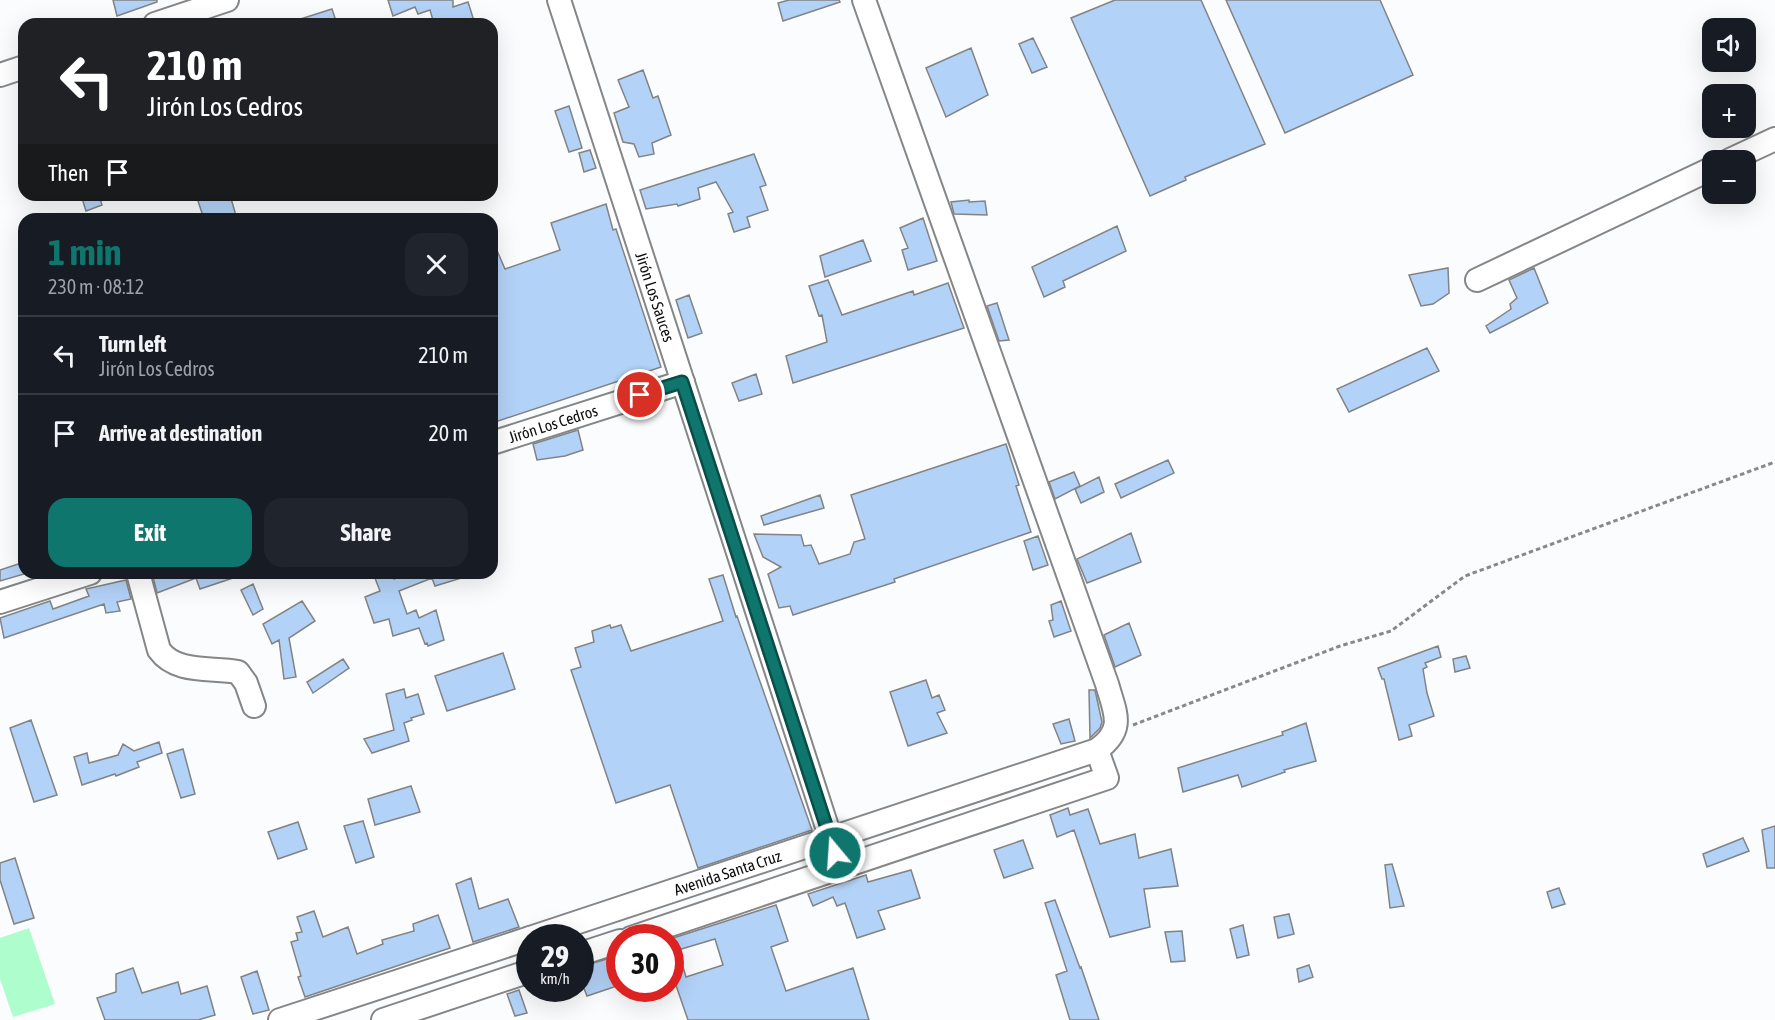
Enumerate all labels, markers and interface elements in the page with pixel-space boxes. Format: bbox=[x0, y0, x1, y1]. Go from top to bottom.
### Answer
map controls bbox=[1702, 18, 1756, 204]
button: sound bbox=[1702, 18, 1756, 72]
text: 210 m bbox=[147, 41, 242, 89]
icon: left bbox=[48, 42, 126, 120]
button: + bbox=[1702, 84, 1756, 138]
text: Jirón Los Cedros bbox=[147, 91, 303, 122]
button: − bbox=[1702, 150, 1756, 204]
icon: arrive bbox=[101, 156, 134, 189]
text: Then bbox=[48, 160, 89, 186]
text: 1 min bbox=[48, 231, 122, 273]
button: close bbox=[405, 233, 468, 296]
street label: Jirón Los Sauces bbox=[632, 250, 678, 344]
text: 230 m · 08:12 bbox=[48, 275, 144, 298]
text: Turn left bbox=[99, 331, 166, 357]
icon: left bbox=[48, 339, 81, 372]
text: 210 m bbox=[418, 342, 468, 368]
text: Jirón Los Cedros bbox=[99, 357, 215, 380]
pin bbox=[614, 369, 665, 420]
icon: arrive bbox=[623, 378, 656, 411]
street label: Jirón Los Cedros bbox=[506, 401, 600, 446]
icon: arrive bbox=[48, 417, 81, 450]
text: Arrive at destination bbox=[99, 420, 262, 446]
text: 20 m bbox=[428, 420, 468, 446]
button: Exit bbox=[48, 498, 252, 567]
button: Share bbox=[264, 498, 468, 567]
position arrow bbox=[803, 821, 867, 885]
street label: Avenida Santa Cruz bbox=[671, 846, 784, 899]
speed limit sign: 30 bbox=[606, 924, 684, 1002]
text: 29 bbox=[541, 939, 569, 973]
text: km/h bbox=[540, 970, 570, 987]

